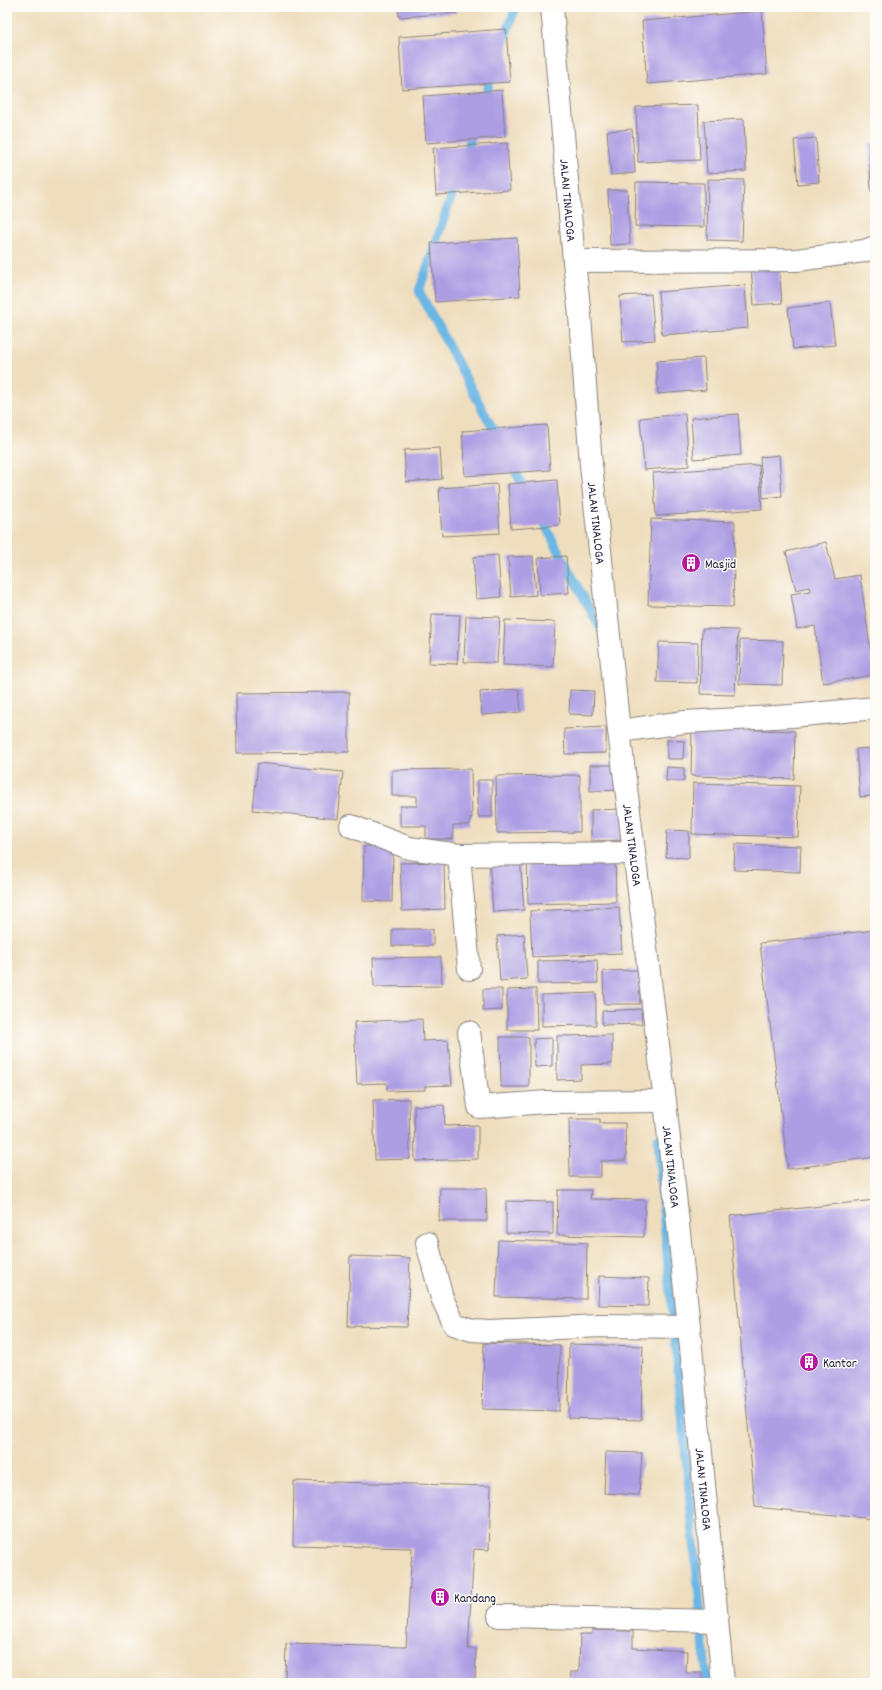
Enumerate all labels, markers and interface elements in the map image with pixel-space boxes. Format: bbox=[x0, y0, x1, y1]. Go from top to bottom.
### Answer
street label: JALAN TINALOGA bbox=[553, 158, 579, 243]
street label: JALAN TINALOGA bbox=[581, 481, 608, 566]
building icon: Masjid bbox=[680, 552, 702, 574]
place label: Masjid bbox=[705, 556, 736, 575]
street label: JALAN TINALOGA bbox=[616, 803, 645, 888]
street label: JALAN TINALOGA bbox=[656, 1125, 683, 1209]
building icon: Kantor bbox=[798, 1351, 820, 1373]
place label: Kantor bbox=[823, 1355, 857, 1374]
street label: JALAN TINALOGA bbox=[689, 1447, 715, 1531]
building icon: Kandang bbox=[429, 1586, 451, 1608]
place label: Kandang bbox=[454, 1590, 496, 1609]

